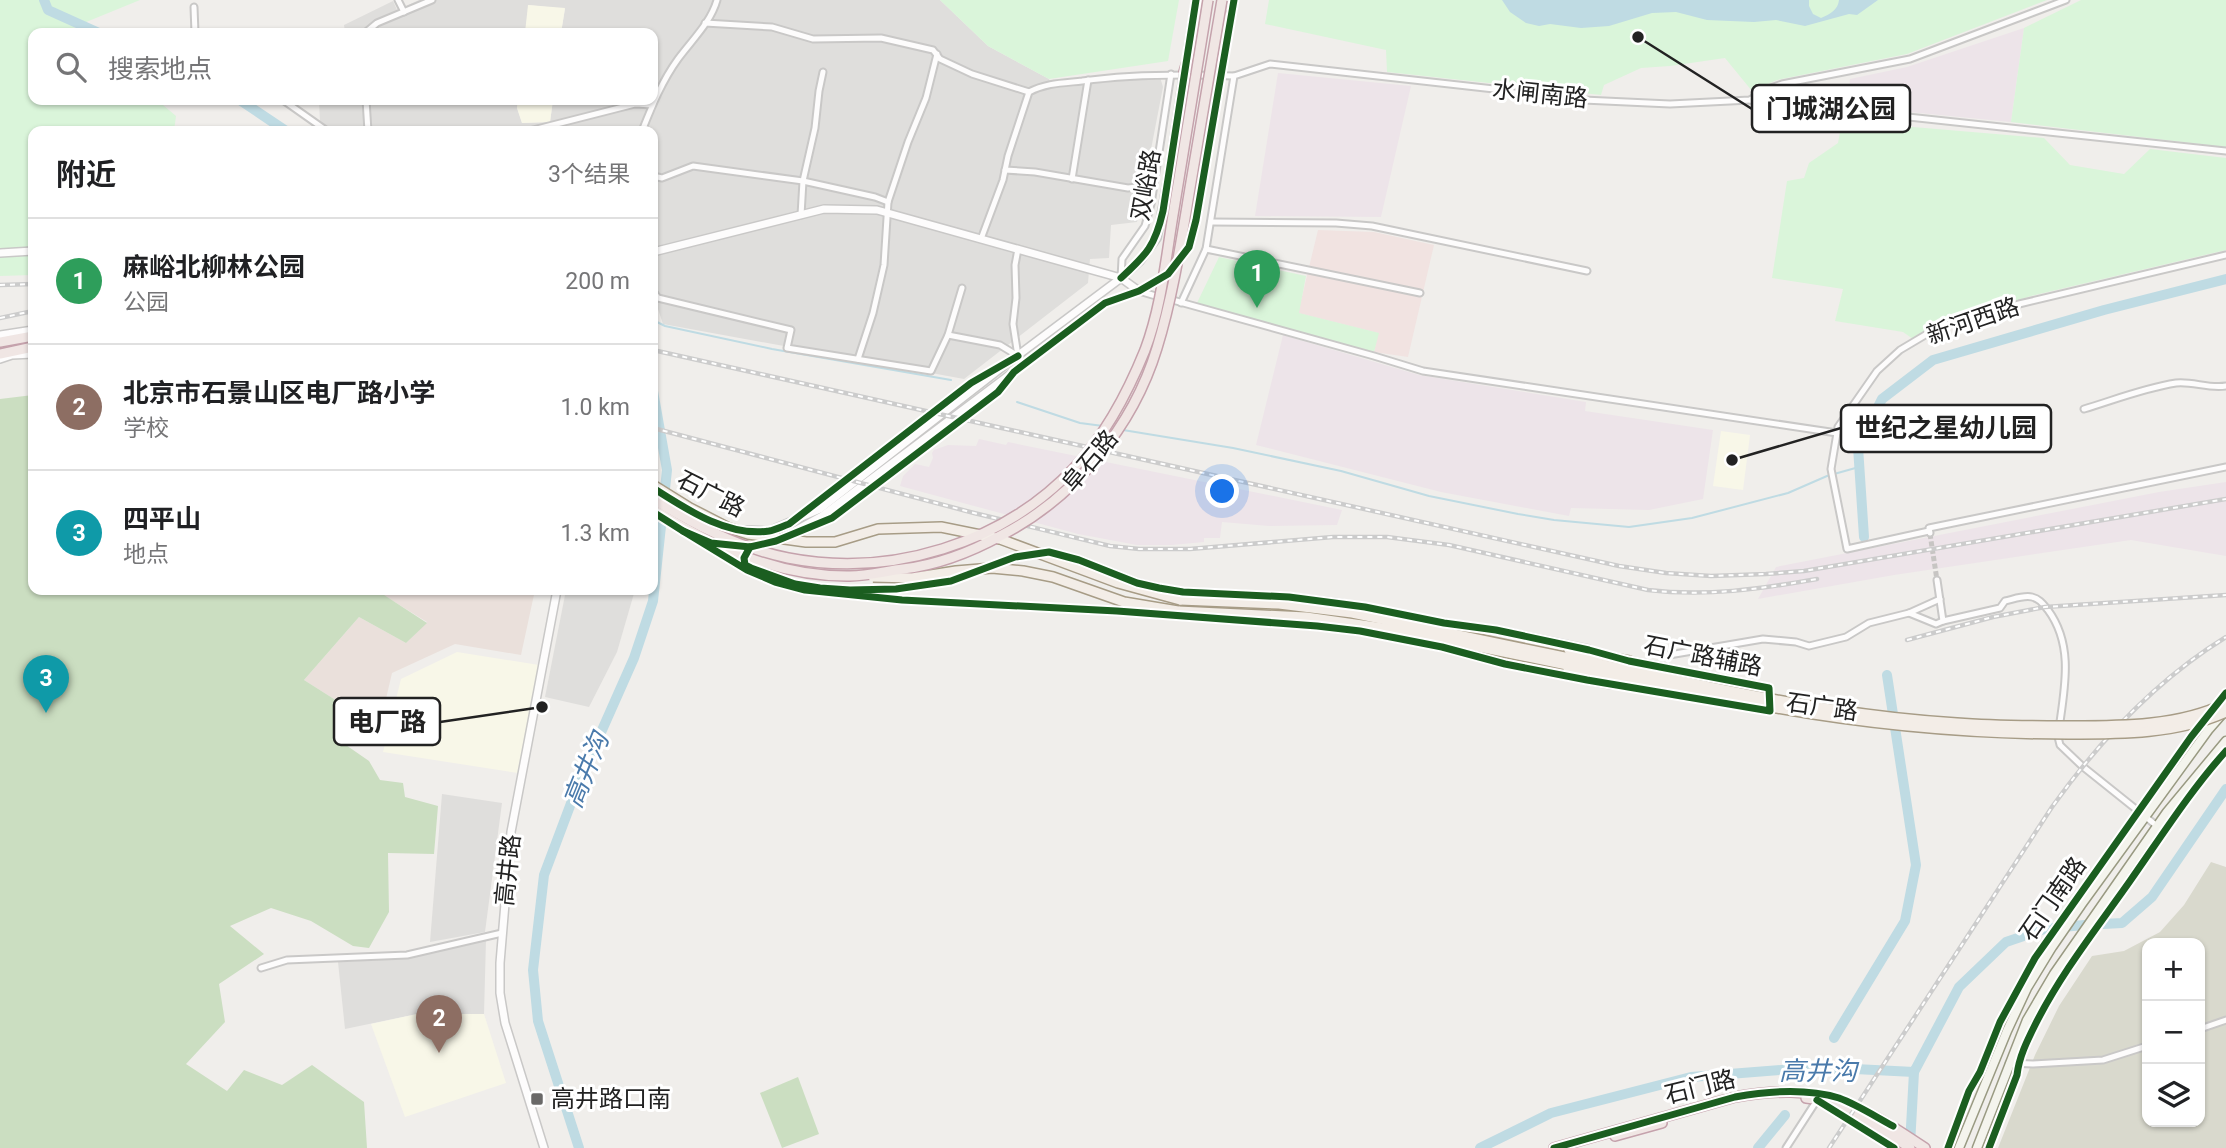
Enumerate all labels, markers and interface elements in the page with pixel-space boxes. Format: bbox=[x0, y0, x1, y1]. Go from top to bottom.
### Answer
search box bbox=[28, 28, 658, 105]
icon: search bbox=[52, 48, 90, 86]
text: 搜索地点 bbox=[108, 54, 212, 84]
street label: 水闸南路 bbox=[1491, 75, 1589, 113]
callout: 门城湖公园 bbox=[1752, 85, 1910, 132]
text: 门城湖公园 bbox=[1766, 94, 1896, 124]
street label: 双峪路 bbox=[1126, 147, 1166, 223]
text: 附近 bbox=[56, 157, 116, 192]
text: 3个结果 bbox=[548, 161, 630, 188]
pin: 1 bbox=[1234, 250, 1280, 308]
text: 麻峪北柳林公园 bbox=[123, 252, 305, 282]
text: 1 bbox=[72, 268, 86, 295]
text: 200 m bbox=[565, 268, 630, 295]
text: 公园 bbox=[123, 289, 169, 316]
street label: 新河西路 bbox=[1923, 292, 2023, 350]
text: 北京市石景山区电厂路小学 bbox=[123, 378, 435, 408]
text: 2 bbox=[72, 394, 86, 421]
text: 1.0 km bbox=[561, 394, 630, 421]
callout: 世纪之星幼儿园 bbox=[1841, 405, 2051, 452]
text: 世纪之星幼儿园 bbox=[1855, 413, 2037, 443]
text: 学校 bbox=[123, 415, 169, 442]
street label: 阜石路 bbox=[1056, 424, 1124, 498]
street label: 石广路 bbox=[673, 465, 749, 523]
your location bbox=[1205, 474, 1239, 508]
text: 四平山 bbox=[123, 504, 201, 534]
text: 3 bbox=[72, 520, 86, 547]
text: 1.3 km bbox=[561, 520, 630, 547]
text: 地点 bbox=[123, 541, 169, 568]
street label: 石广路辅路 bbox=[1641, 631, 1765, 681]
pin: 3 bbox=[23, 655, 69, 713]
street label: 石广路 bbox=[1784, 688, 1860, 726]
callout: 电厂路 bbox=[334, 698, 440, 745]
text: 电厂路 bbox=[348, 707, 426, 737]
water label: 高井沟 bbox=[557, 725, 616, 812]
street label: 高井路 bbox=[490, 833, 526, 907]
street label: 石门南路 bbox=[2014, 852, 2092, 946]
map controls bbox=[2142, 938, 2205, 1127]
button: + bbox=[2142, 938, 2205, 1001]
pin: 2 bbox=[416, 995, 462, 1053]
button: − bbox=[2142, 1001, 2205, 1064]
water label: 高井沟 bbox=[1779, 1056, 1860, 1086]
button: layers bbox=[2142, 1064, 2205, 1127]
street label: 石门路 bbox=[1662, 1065, 1738, 1109]
place label: 高井路口南 bbox=[551, 1085, 671, 1113]
marker: 高井路口南 bbox=[529, 1091, 545, 1107]

